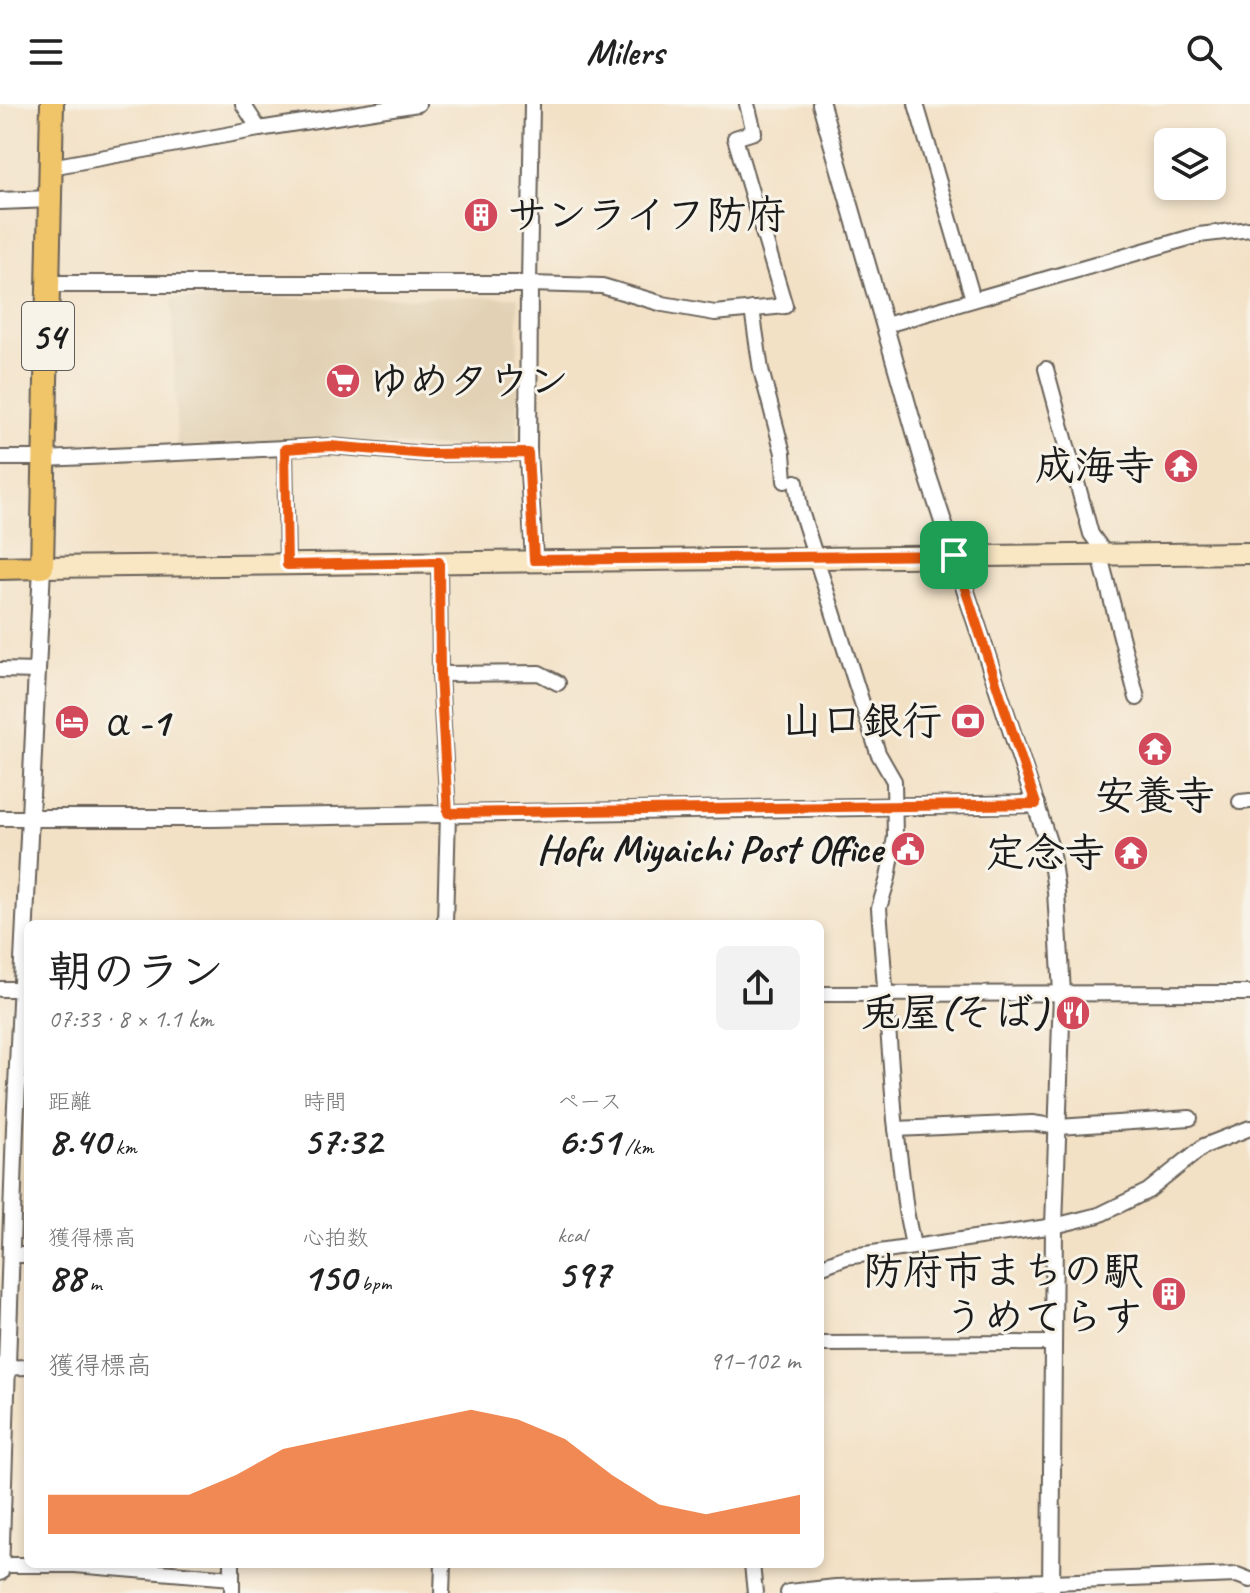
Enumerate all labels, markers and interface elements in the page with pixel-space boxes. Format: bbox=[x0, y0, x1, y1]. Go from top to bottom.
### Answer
text: Milers bbox=[586, 29, 664, 75]
icon: menu bbox=[24, 30, 68, 74]
icon: search bbox=[1182, 30, 1226, 74]
map controls bbox=[1154, 128, 1226, 200]
button: layers bbox=[1154, 128, 1226, 200]
place label: サンライフ防府 bbox=[507, 190, 786, 240]
building icon: サンライフ防府 bbox=[462, 196, 500, 234]
road number: 54 bbox=[22, 302, 74, 370]
place label: ゆめタウン bbox=[369, 356, 569, 406]
supermarket icon: ゆめタウン bbox=[324, 362, 362, 400]
place label: 成海寺 bbox=[1035, 441, 1155, 491]
temple icon: 成海寺 bbox=[1162, 447, 1200, 485]
pin bbox=[920, 521, 988, 589]
icon: arrive bbox=[932, 533, 976, 577]
place label: 山口銀行 bbox=[782, 696, 942, 746]
place label: α-1 bbox=[98, 697, 173, 747]
bank icon: 山口銀行 bbox=[949, 702, 987, 740]
hotel icon: α-1 bbox=[53, 703, 91, 741]
temple icon: 安養寺 bbox=[1136, 730, 1174, 768]
place label: 安養寺 bbox=[1095, 771, 1215, 821]
place label: Hofu Miyaichi Post Office bbox=[537, 824, 886, 874]
place label: 定念寺 bbox=[985, 828, 1105, 878]
public building icon: Hofu Miyaichi Post Office bbox=[889, 830, 927, 868]
temple icon: 定念寺 bbox=[1112, 834, 1150, 872]
text: 朝のラン bbox=[48, 944, 224, 999]
button: share bbox=[716, 946, 800, 1030]
place label: 兎屋(そば) bbox=[861, 988, 1050, 1038]
restaurant icon: 兎屋(そば) bbox=[1054, 994, 1092, 1032]
text: 07:33 · 8 × 1.1 km bbox=[48, 1002, 214, 1035]
text: 距離 bbox=[48, 1088, 92, 1116]
text: 時間 bbox=[303, 1088, 347, 1116]
text: ペース bbox=[557, 1088, 622, 1116]
text: 8.40 bbox=[48, 1116, 110, 1166]
text: 57:32 bbox=[303, 1116, 382, 1166]
text: 6:51 bbox=[557, 1116, 619, 1166]
text: km bbox=[110, 1133, 137, 1161]
text: /km bbox=[619, 1133, 654, 1161]
text: kcal bbox=[557, 1221, 586, 1249]
text: 獲得標高 bbox=[48, 1224, 136, 1252]
text: 心拍数 bbox=[303, 1224, 369, 1252]
place label: 防府市まちの駅 うめてらす bbox=[863, 1246, 1143, 1342]
text: 597 bbox=[557, 1249, 610, 1299]
text: 88 bbox=[48, 1252, 84, 1302]
text: 150 bbox=[303, 1252, 356, 1302]
text: m bbox=[84, 1269, 102, 1297]
text: bpm bbox=[356, 1269, 392, 1297]
building icon: 防府市まちの駅 うめてらす bbox=[1150, 1275, 1188, 1313]
text: 91–102 m bbox=[709, 1344, 800, 1377]
text: 獲得標高 bbox=[48, 1349, 152, 1382]

